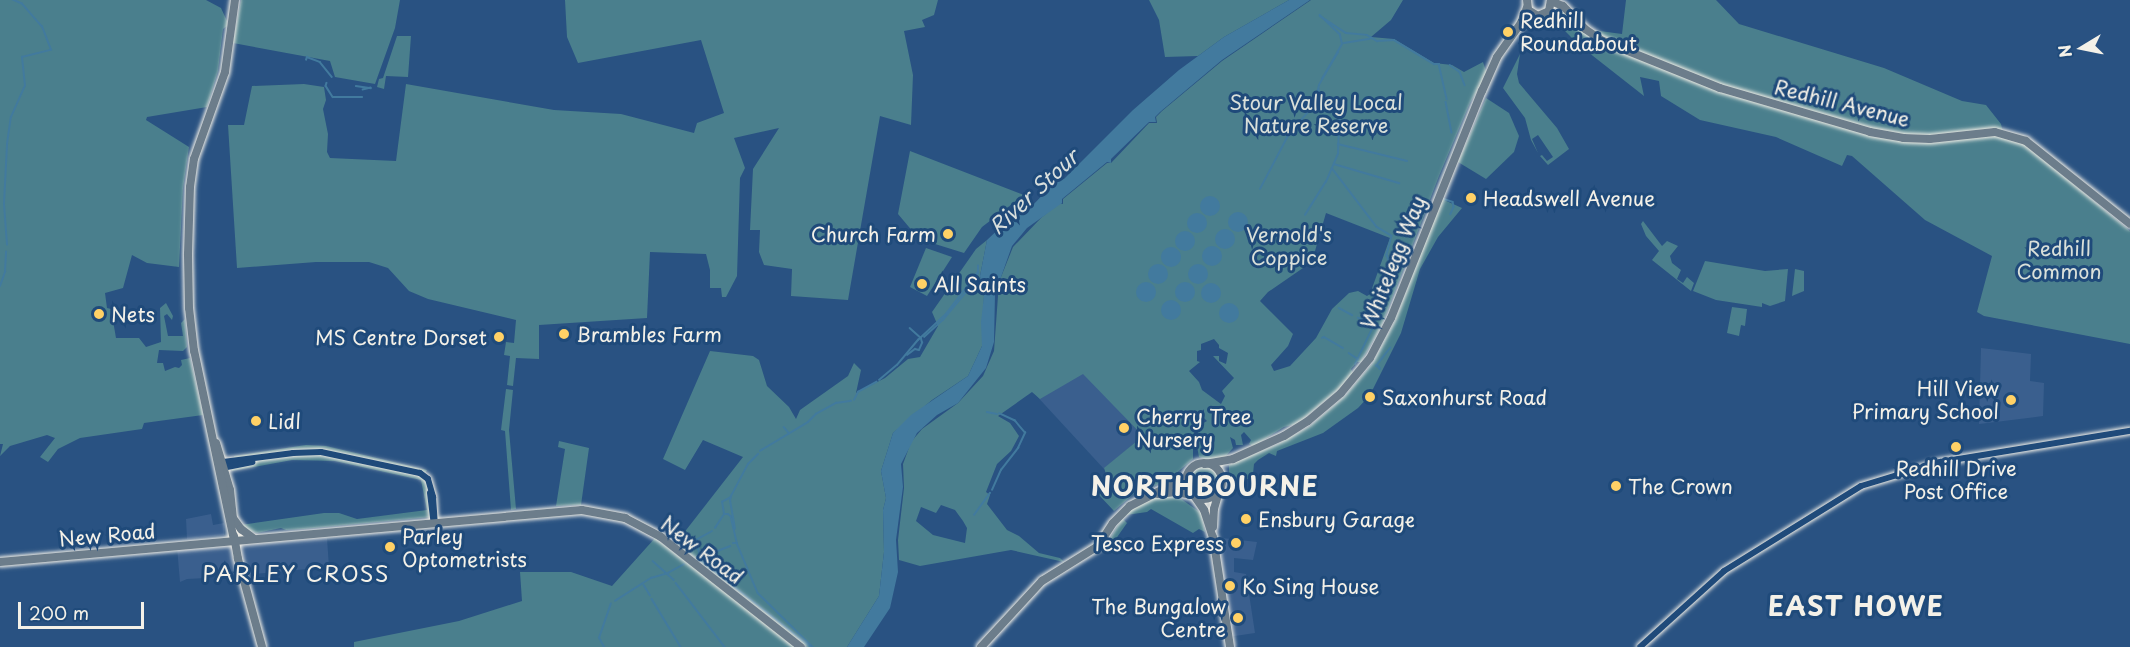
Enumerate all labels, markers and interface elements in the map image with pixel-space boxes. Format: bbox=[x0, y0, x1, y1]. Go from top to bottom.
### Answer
place label: Redhill Roundabout bbox=[1520, 8, 1637, 55]
north arrow bbox=[2052, 18, 2112, 78]
marker: Redhill Roundabout bbox=[1501, 25, 1515, 39]
text: N bbox=[2051, 43, 2077, 59]
street label: Redhill Avenue bbox=[1772, 75, 1912, 131]
park label: Stour Valley Local Nature Reserve bbox=[1229, 90, 1403, 137]
water label: River Stour bbox=[983, 143, 1083, 239]
place label: Headswell Avenue bbox=[1483, 186, 1656, 210]
street label: Whitelegg Way bbox=[1355, 191, 1431, 333]
marker: Headswell Avenue bbox=[1464, 191, 1478, 205]
place label: Church Farm bbox=[811, 222, 936, 246]
park label: Vernold's Coppice bbox=[1246, 223, 1332, 270]
marker: Church Farm bbox=[941, 227, 955, 241]
park label: Redhill Common bbox=[2017, 237, 2101, 284]
place label: All Saints bbox=[934, 272, 1027, 296]
marker: All Saints bbox=[915, 277, 929, 291]
place label: Nets bbox=[111, 302, 155, 326]
marker: Nets bbox=[92, 307, 106, 321]
place label: Brambles Farm bbox=[576, 322, 724, 346]
place label: MS Centre Dorset bbox=[312, 325, 487, 349]
marker: Brambles Farm bbox=[557, 327, 571, 341]
marker: MS Centre Dorset bbox=[492, 330, 506, 344]
place label: Hill View Primary School bbox=[1852, 376, 1999, 423]
place label: Saxonhurst Road bbox=[1382, 385, 1547, 409]
marker: Saxonhurst Road bbox=[1363, 390, 1377, 404]
marker: Hill View Primary School bbox=[2004, 393, 2018, 407]
place label: Cherry Tree Nursery bbox=[1136, 404, 1252, 451]
place label: Lidl bbox=[268, 409, 301, 433]
marker: Lidl bbox=[249, 414, 263, 428]
marker: Cherry Tree Nursery bbox=[1117, 421, 1131, 435]
marker: Redhill Drive Post Office bbox=[1949, 440, 1963, 454]
place label: Redhill Drive Post Office bbox=[1895, 456, 2017, 503]
district label: NORTHBOURNE bbox=[1092, 470, 1318, 502]
place label: The Crown bbox=[1628, 474, 1732, 498]
marker: The Crown bbox=[1609, 479, 1623, 493]
place label: Ensbury Garage bbox=[1258, 507, 1413, 531]
street label: New Road bbox=[656, 511, 748, 589]
marker: Ensbury Garage bbox=[1239, 512, 1253, 526]
street label: New Road bbox=[58, 519, 156, 551]
place label: Parley Optometrists bbox=[402, 524, 527, 571]
place label: Tesco Express bbox=[1091, 531, 1224, 555]
marker: Tesco Express bbox=[1229, 536, 1243, 550]
marker: Parley Optometrists bbox=[383, 540, 397, 554]
district label: PARLEY CROSS bbox=[203, 560, 389, 586]
place label: Ko Sing House bbox=[1242, 574, 1380, 598]
marker: Ko Sing House bbox=[1223, 579, 1237, 593]
scale bar bbox=[21, 590, 147, 628]
district label: EAST HOWE bbox=[1767, 590, 1945, 622]
place label: The Bungalow Centre bbox=[1090, 594, 1226, 641]
text: 200 m bbox=[29, 599, 89, 626]
marker: The Bungalow Centre bbox=[1231, 611, 1245, 625]

